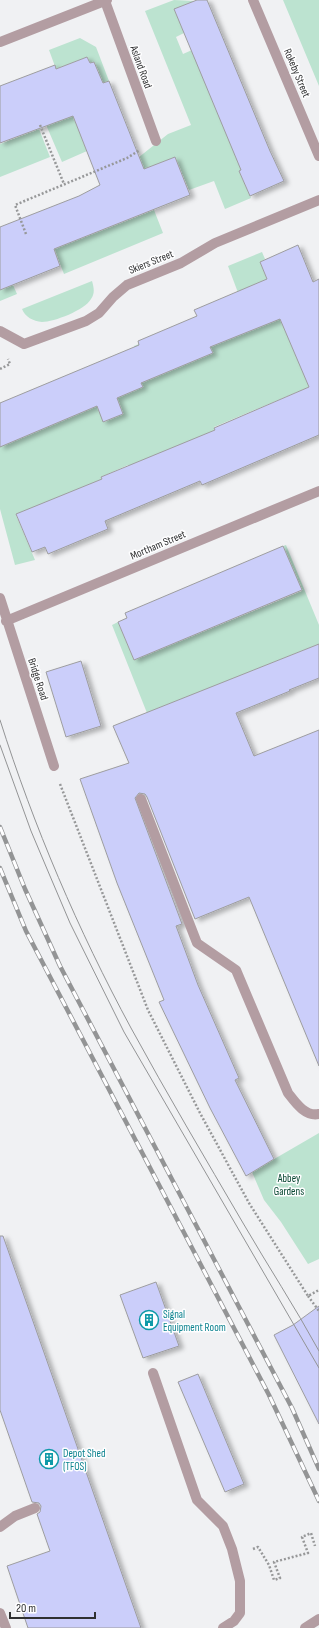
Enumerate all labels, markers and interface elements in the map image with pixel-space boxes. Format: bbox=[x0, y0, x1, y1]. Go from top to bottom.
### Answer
street label: Asland Road bbox=[127, 43, 155, 90]
street label: Rokeby Street bbox=[281, 47, 313, 100]
street label: Skiers Street bbox=[127, 247, 176, 277]
street label: Mortham Street bbox=[128, 527, 188, 562]
street label: Bridge Road bbox=[25, 656, 51, 702]
park label: Abbey Gardens bbox=[274, 1172, 304, 1198]
place label: Signal Equipment Room bbox=[163, 1308, 226, 1334]
building icon: Signal Equipment Room bbox=[138, 1309, 160, 1331]
place label: Depot Shed (TFOS) bbox=[63, 1447, 106, 1473]
building icon: Depot Shed (TFOS) bbox=[38, 1448, 60, 1470]
scale bar bbox=[10, 1594, 95, 1620]
text: 20 m bbox=[16, 1601, 36, 1616]

